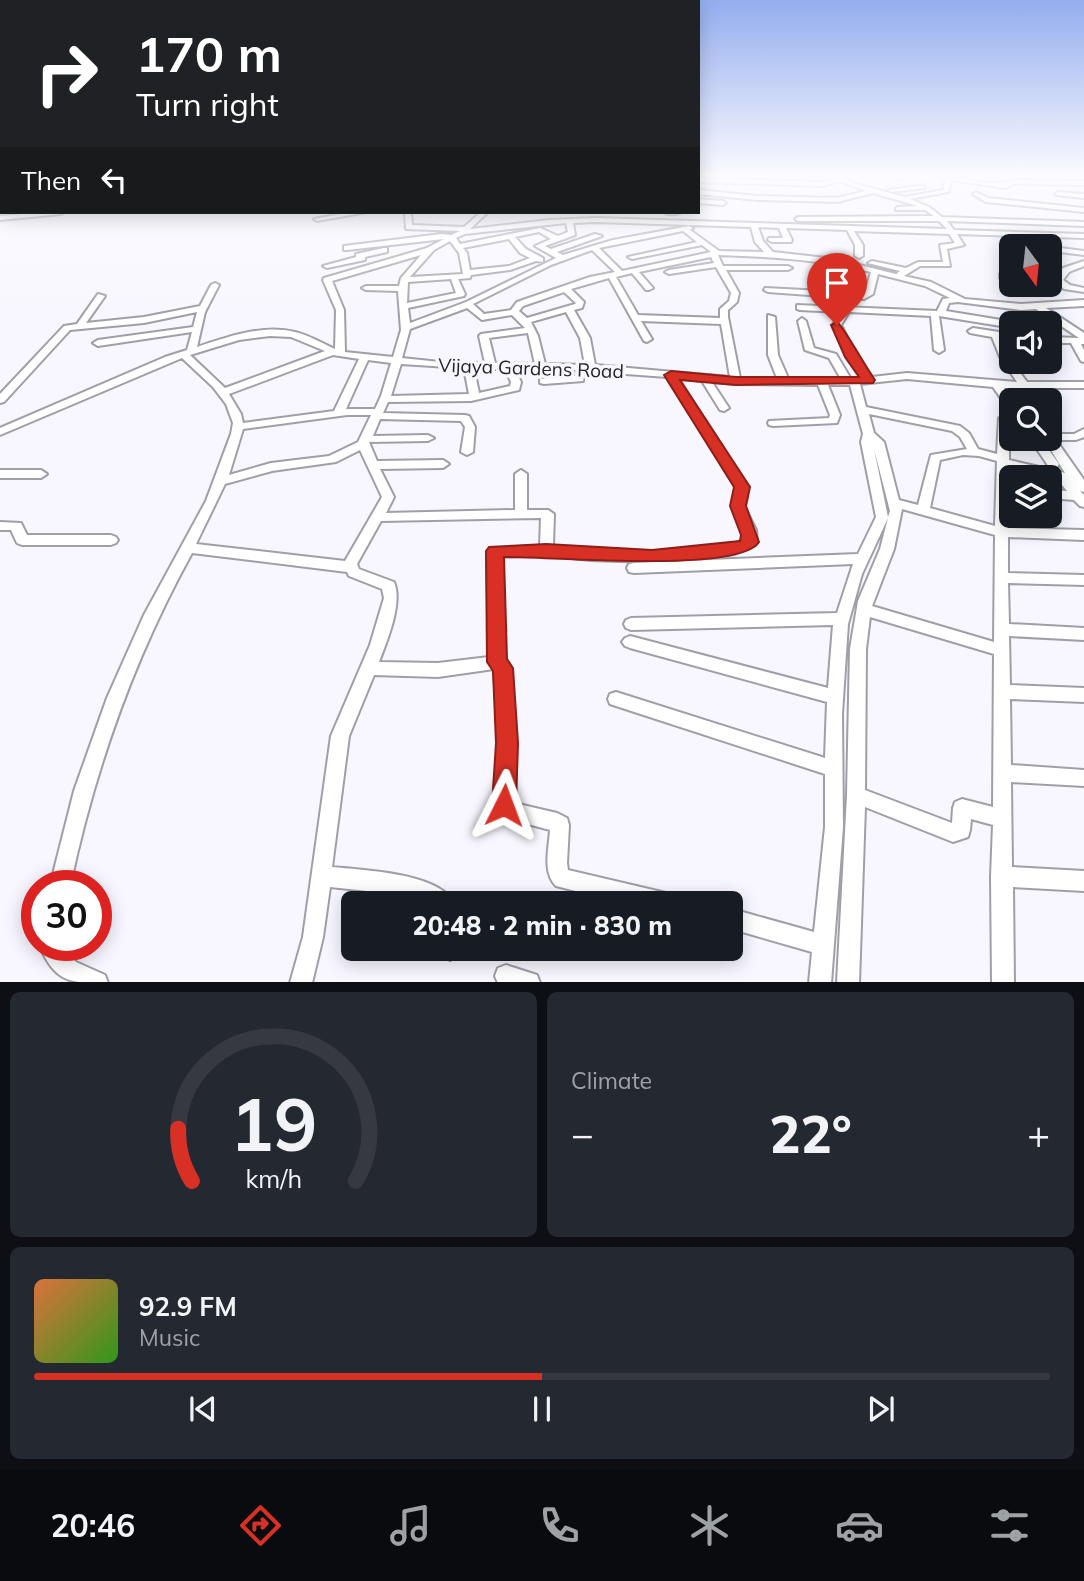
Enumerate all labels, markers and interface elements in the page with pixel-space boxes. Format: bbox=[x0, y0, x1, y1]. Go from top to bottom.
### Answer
text: 170 m bbox=[136, 23, 282, 84]
icon: right bbox=[21, 28, 112, 119]
text: Turn right bbox=[136, 84, 279, 124]
icon: left bbox=[95, 161, 133, 199]
text: Then bbox=[21, 164, 81, 197]
north arrow bbox=[999, 234, 1062, 298]
map controls bbox=[999, 234, 1062, 528]
pin bbox=[807, 253, 867, 325]
icon: arrive bbox=[818, 264, 856, 302]
button: sound bbox=[999, 311, 1062, 374]
street label: Vijaya Gardens Road bbox=[438, 353, 624, 383]
button: search bbox=[999, 388, 1062, 451]
button: layers bbox=[999, 465, 1062, 528]
position arrow bbox=[467, 768, 541, 842]
speed limit sign: 30 bbox=[21, 870, 112, 961]
text: 20:48 · 2 min · 830 m bbox=[412, 909, 672, 942]
text: Climate bbox=[571, 1066, 652, 1095]
text: 19 bbox=[230, 1078, 317, 1169]
text: 22° bbox=[769, 1101, 852, 1166]
text: − bbox=[571, 1110, 594, 1158]
text: + bbox=[1027, 1110, 1050, 1158]
text: km/h bbox=[245, 1162, 302, 1193]
text: 92.9 FM bbox=[139, 1290, 237, 1323]
text: Music bbox=[139, 1323, 200, 1352]
icon: previous bbox=[184, 1390, 222, 1428]
icon: pause bbox=[523, 1390, 561, 1428]
icon: next bbox=[862, 1390, 900, 1428]
icon: directions bbox=[236, 1501, 285, 1550]
icon: music bbox=[386, 1501, 435, 1550]
icon: phone bbox=[535, 1501, 584, 1550]
icon: climate bbox=[685, 1501, 734, 1550]
icon: car bbox=[835, 1501, 884, 1550]
icon: filters bbox=[985, 1501, 1034, 1550]
text: 20:46 bbox=[50, 1505, 135, 1545]

